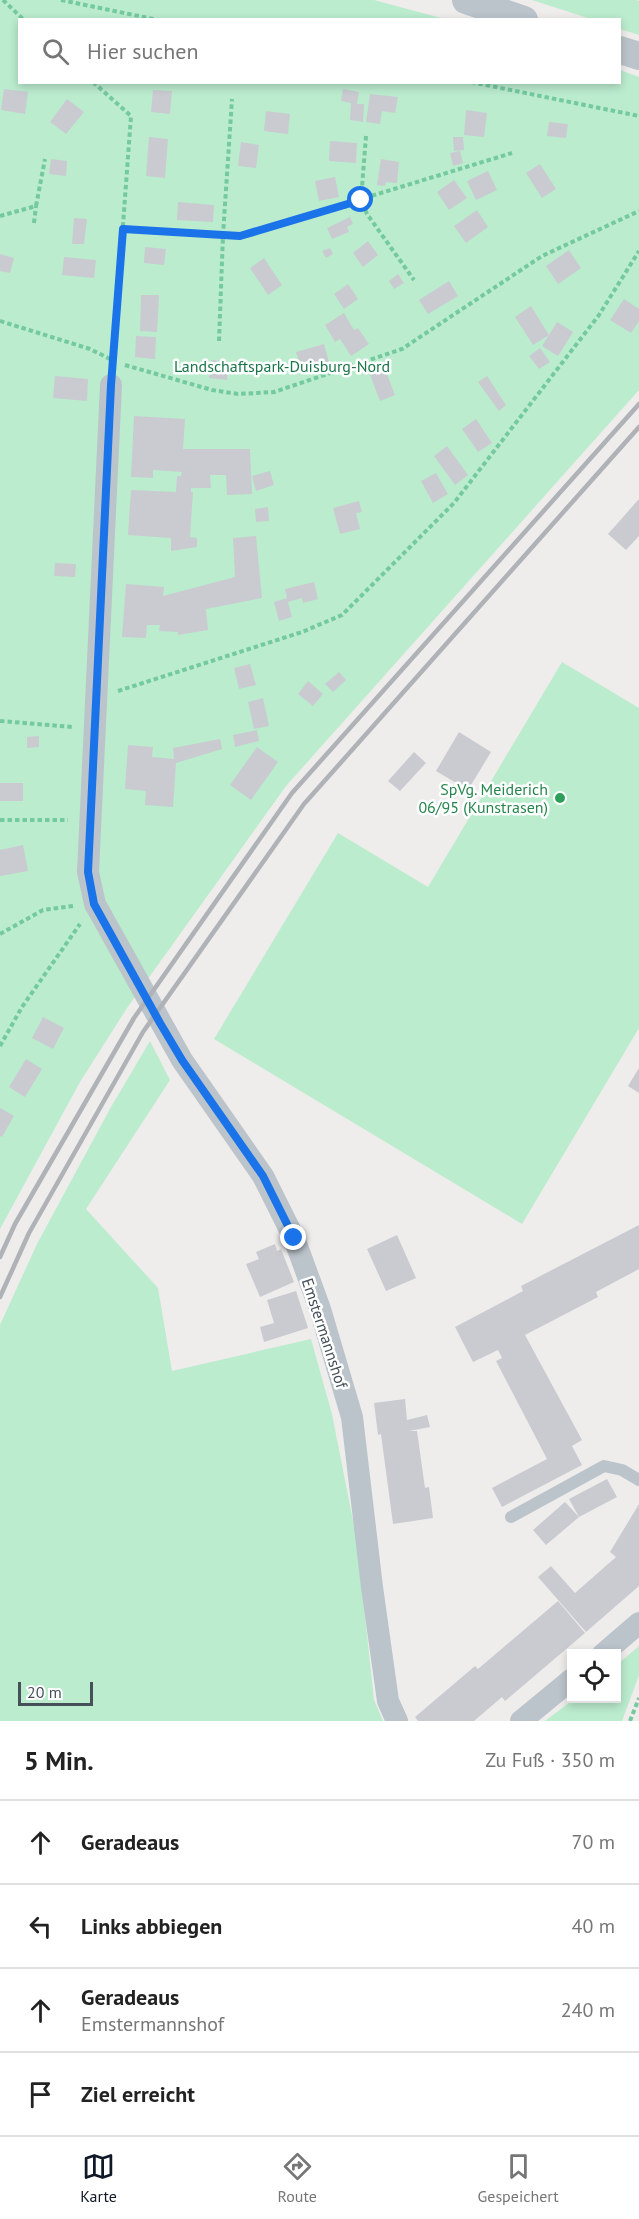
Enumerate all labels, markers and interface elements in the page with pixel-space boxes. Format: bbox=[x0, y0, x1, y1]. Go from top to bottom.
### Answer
search box bbox=[18, 18, 621, 84]
icon: search bbox=[39, 35, 72, 68]
text: Hier suchen bbox=[87, 37, 199, 65]
route start bbox=[347, 186, 373, 212]
park label: Landschaftspark-Duisburg-Nord bbox=[174, 356, 390, 376]
place label: SpVg. Meiderich 06/95 (Kunstrasen) bbox=[418, 779, 548, 817]
marker: SpVg. Meiderich 06/95 (Kunstrasen) bbox=[553, 791, 567, 805]
route end bbox=[280, 1224, 306, 1250]
street label: Emstermannshof bbox=[298, 1275, 352, 1391]
map controls bbox=[567, 1649, 621, 1703]
button: locate bbox=[567, 1649, 621, 1703]
scale bar bbox=[18, 1679, 93, 1706]
text: 20 m bbox=[27, 1682, 62, 1702]
text: 5 Min. bbox=[24, 1744, 94, 1777]
text: Zu Fuß · 350 m bbox=[485, 1747, 615, 1773]
icon: ahead bbox=[24, 1826, 57, 1859]
text: Geradeaus bbox=[81, 1828, 179, 1856]
text: 70 m bbox=[572, 1829, 615, 1855]
icon: left bbox=[24, 1910, 57, 1943]
text: Links abbiegen bbox=[81, 1912, 222, 1940]
text: 40 m bbox=[572, 1913, 615, 1939]
text: Geradeaus bbox=[81, 1983, 179, 2011]
icon: ahead bbox=[24, 1994, 57, 2027]
text: 240 m bbox=[561, 1997, 615, 2023]
text: Emstermannshof bbox=[81, 2011, 224, 2037]
icon: arrive bbox=[24, 2078, 57, 2111]
text: Ziel erreicht bbox=[81, 2080, 195, 2108]
tab: Karte bbox=[80, 2150, 117, 2206]
tab: Route bbox=[278, 2150, 317, 2206]
tab: Gespeichert bbox=[477, 2150, 559, 2206]

